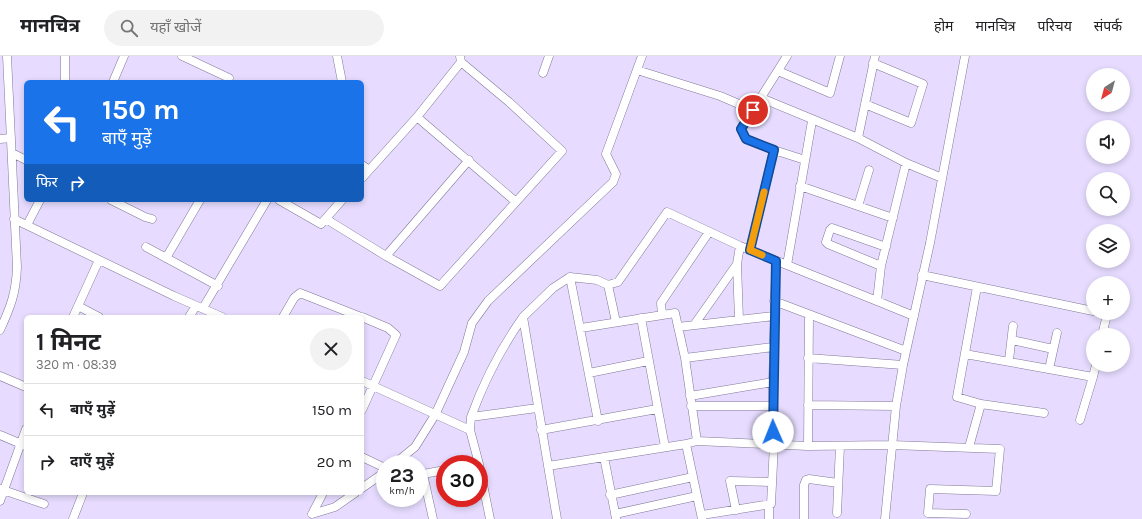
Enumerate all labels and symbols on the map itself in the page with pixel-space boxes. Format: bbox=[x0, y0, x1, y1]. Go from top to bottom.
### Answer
north arrow bbox=[1086, 68, 1130, 112]
pin bbox=[736, 93, 770, 127]
position arrow bbox=[752, 411, 794, 453]
speed limit sign: 30 bbox=[436, 455, 488, 507]

